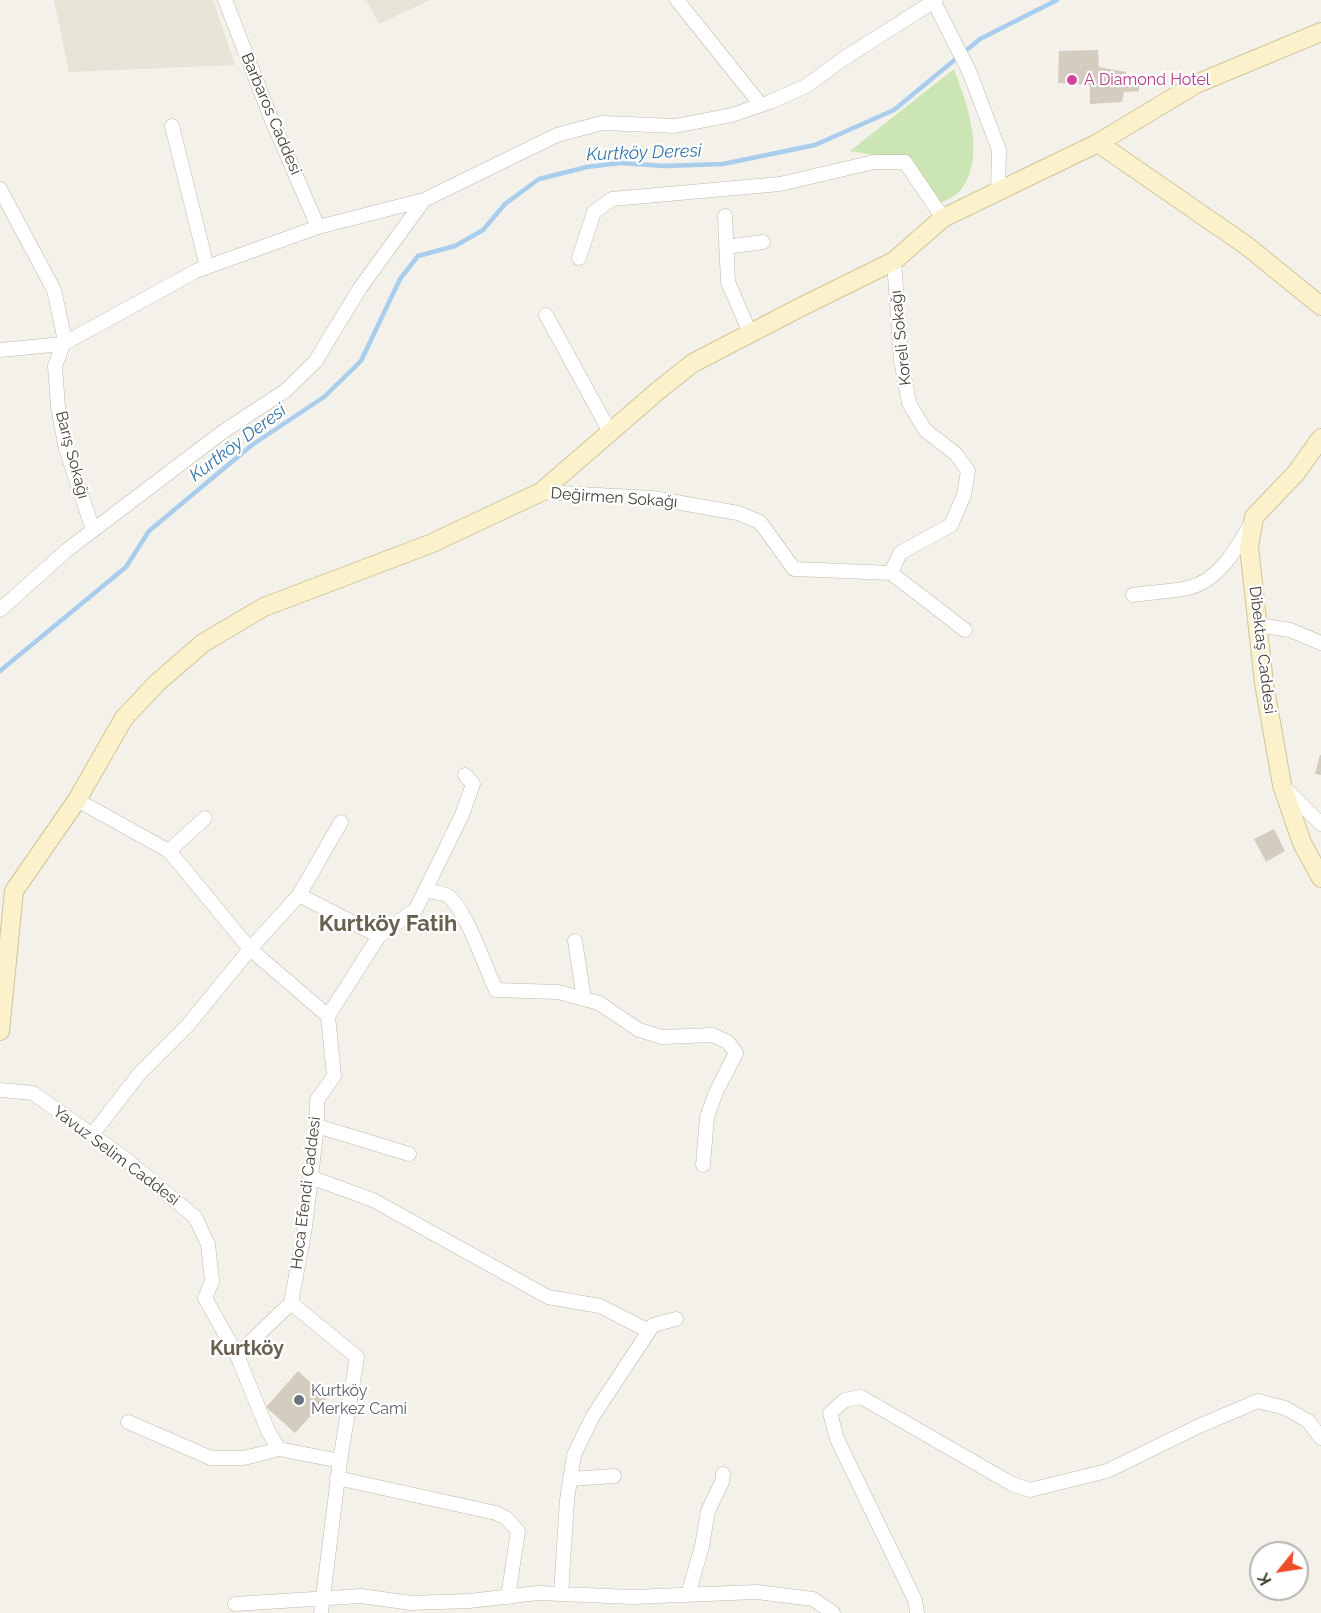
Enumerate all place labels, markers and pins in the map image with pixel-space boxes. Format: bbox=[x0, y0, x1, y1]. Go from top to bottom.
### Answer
place label: A Diamond Hotel bbox=[1084, 70, 1210, 90]
marker: A Diamond Hotel bbox=[1065, 73, 1079, 87]
place label: Kurtköy Merkez Cami bbox=[311, 1381, 407, 1419]
marker: Kurtköy Merkez Cami bbox=[292, 1393, 306, 1407]

